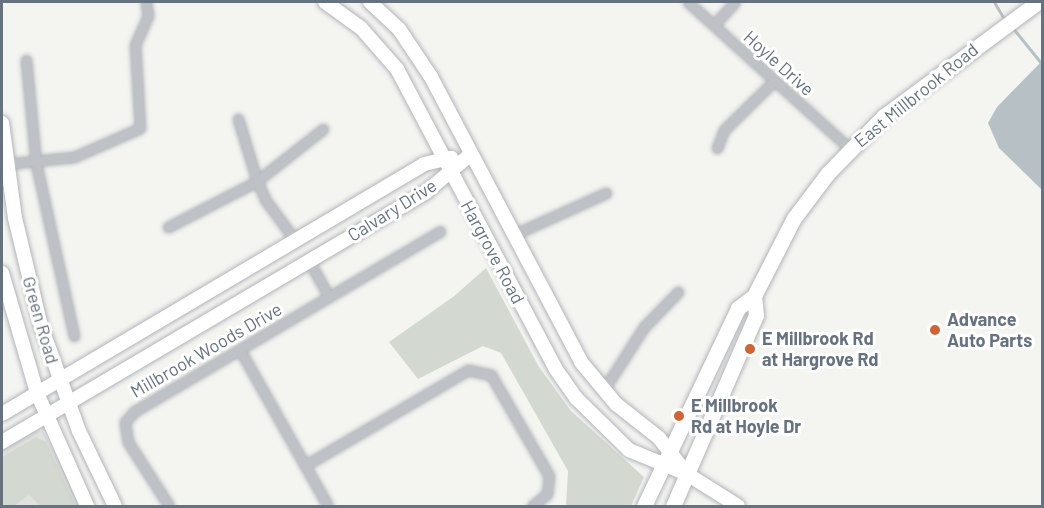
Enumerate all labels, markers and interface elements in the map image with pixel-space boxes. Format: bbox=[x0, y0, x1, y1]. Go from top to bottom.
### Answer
street label: Hoyle Drive bbox=[739, 26, 819, 100]
street label: East Millbrook Road bbox=[850, 38, 982, 152]
street label: Calvary Drive bbox=[344, 174, 440, 246]
street label: Hargrove Road bbox=[457, 197, 529, 307]
street label: Green Road bbox=[18, 274, 64, 366]
street label: Millbrook Woods Drive bbox=[127, 298, 285, 402]
place label: Advance Auto Parts bbox=[947, 309, 1032, 352]
marker: Advance Auto Parts bbox=[928, 323, 942, 337]
place label: E Millbrook Rd at Hargrove Rd bbox=[762, 328, 879, 370]
marker: E Millbrook Rd at Hargrove Rd bbox=[743, 342, 757, 356]
place label: E Millbrook Rd at Hoyle Dr bbox=[691, 395, 801, 438]
marker: E Millbrook Rd at Hoyle Dr bbox=[672, 409, 686, 423]

